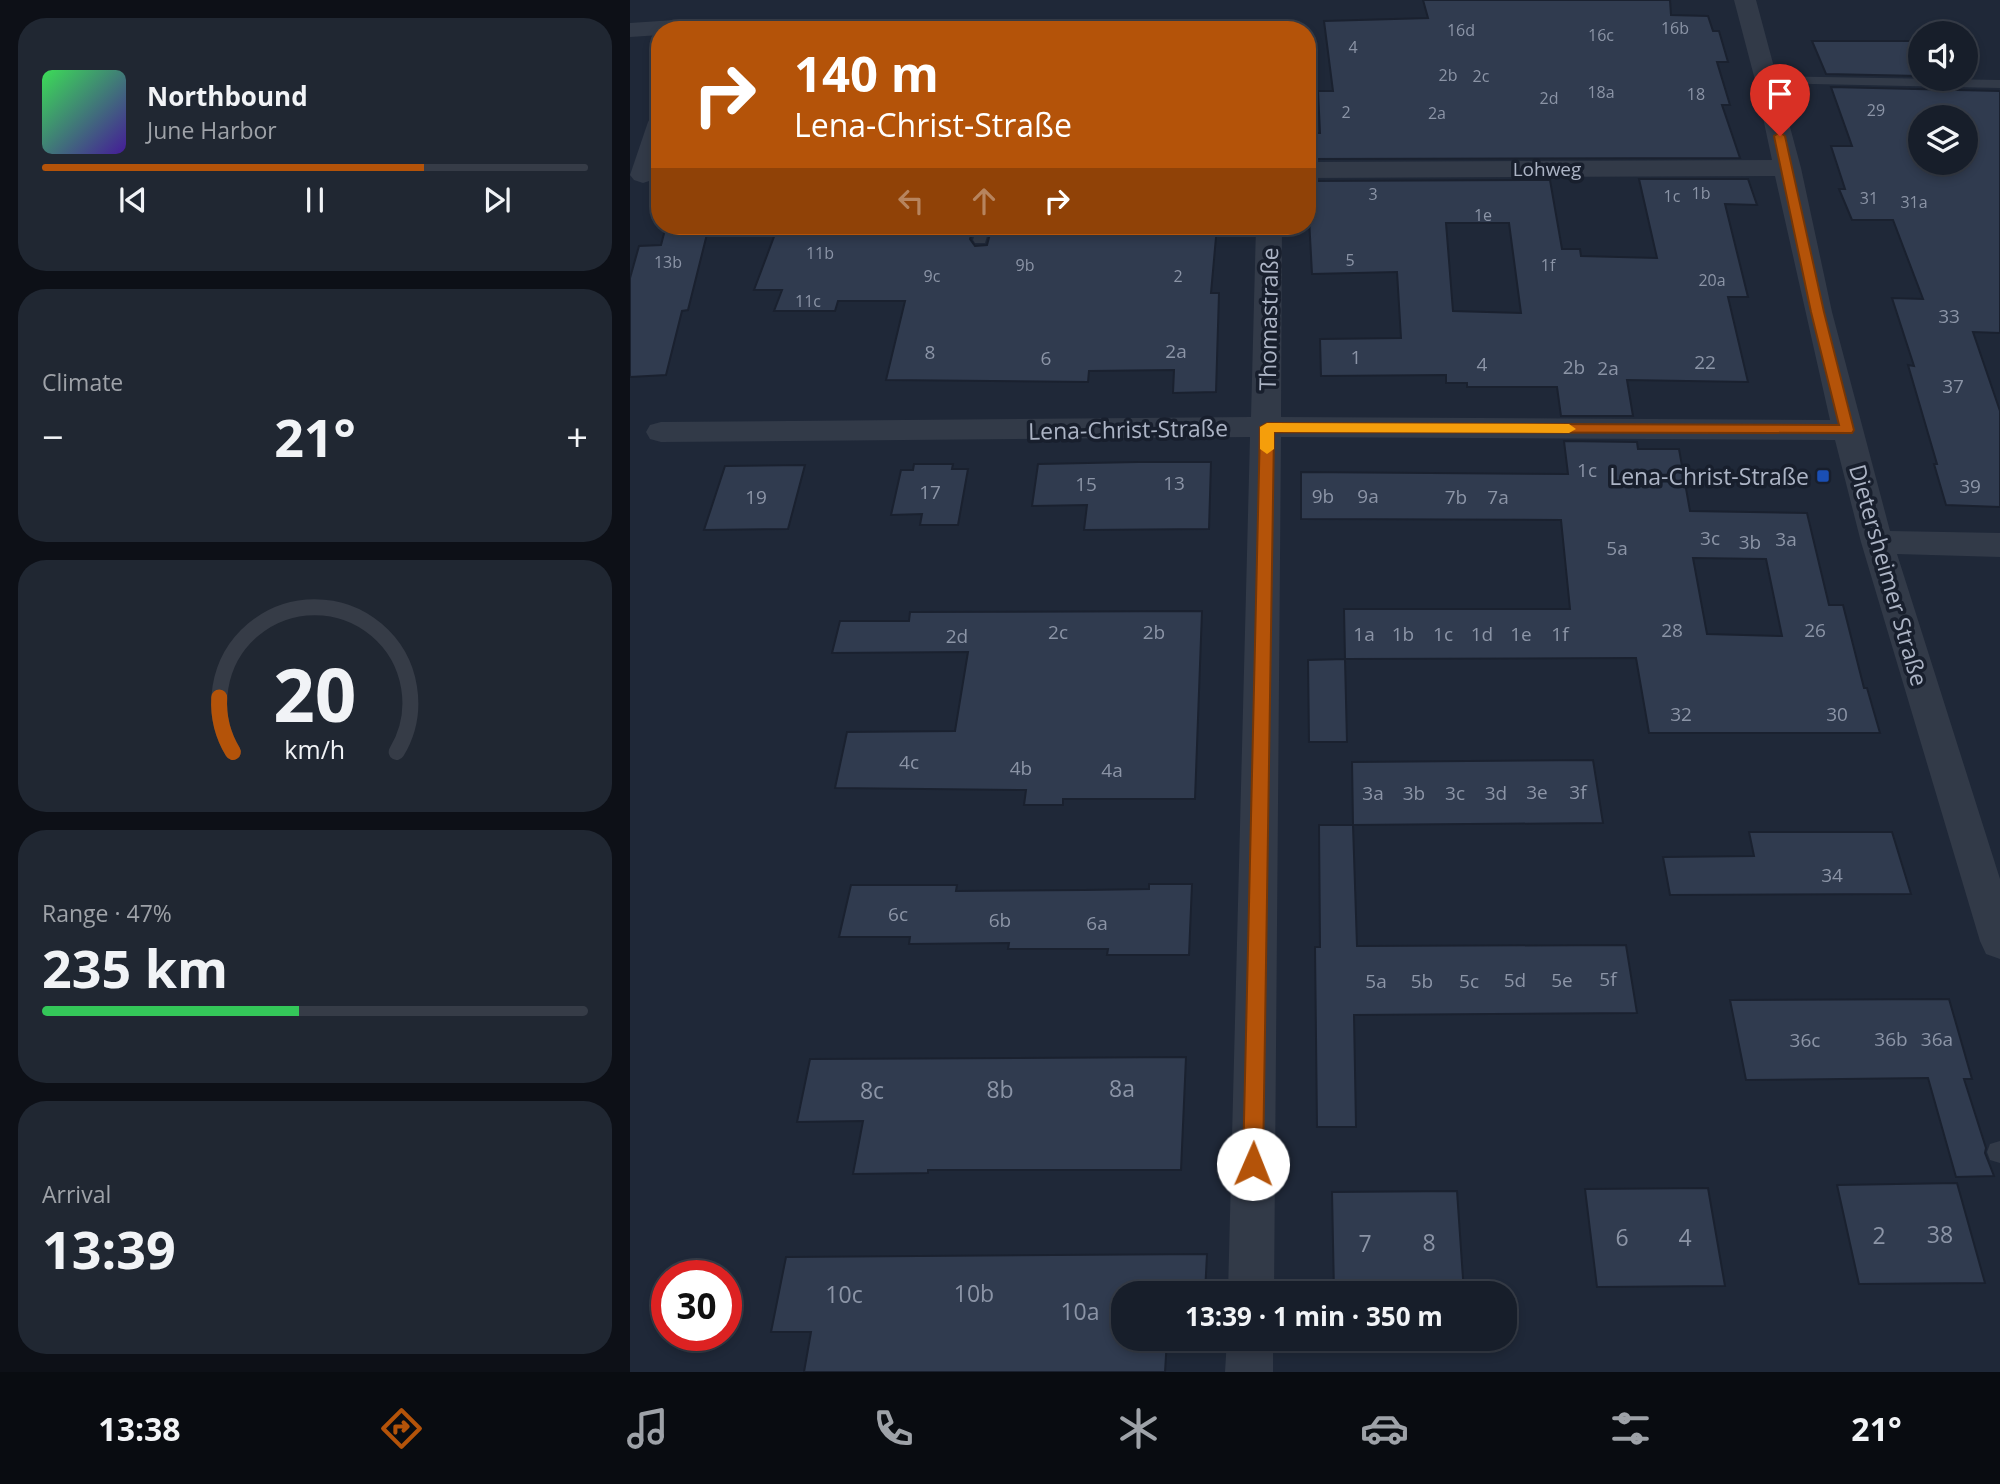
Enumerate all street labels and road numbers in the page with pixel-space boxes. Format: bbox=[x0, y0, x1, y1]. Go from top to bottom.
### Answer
street label: Lohweg bbox=[1513, 156, 1581, 182]
street label: Thomastraße bbox=[1251, 247, 1285, 391]
street label: Lena-Christ-Straße bbox=[1028, 411, 1228, 447]
street label: Dietersheimer Straße bbox=[1842, 460, 1936, 690]

